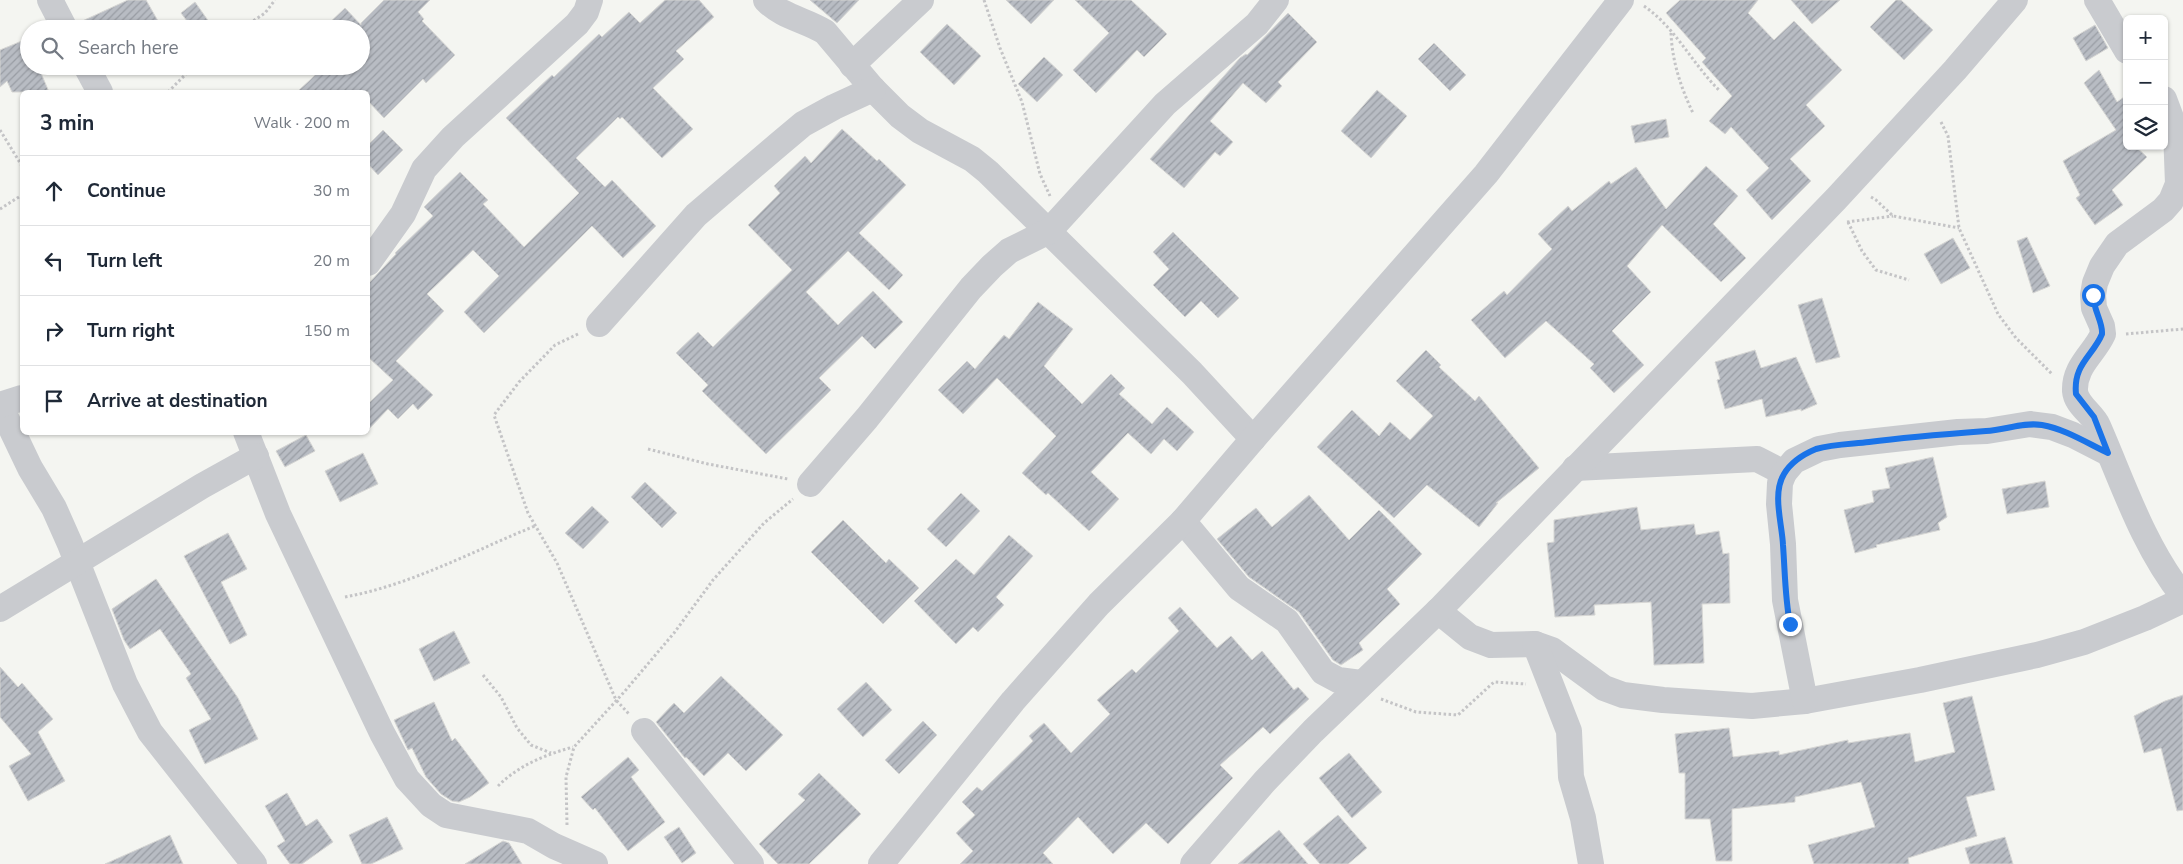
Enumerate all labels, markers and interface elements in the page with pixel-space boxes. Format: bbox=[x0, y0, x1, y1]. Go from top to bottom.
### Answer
map controls bbox=[2123, 15, 2168, 150]
button: + bbox=[2123, 15, 2168, 60]
search box bbox=[20, 20, 370, 75]
icon: search bbox=[38, 34, 66, 62]
text: Search here bbox=[78, 35, 179, 61]
button: − bbox=[2123, 60, 2168, 105]
button: layers bbox=[2123, 105, 2168, 150]
text: 3 min bbox=[40, 109, 94, 137]
text: Walk · 200 m bbox=[254, 112, 350, 134]
icon: ahead bbox=[40, 177, 68, 205]
text: Continue bbox=[87, 178, 166, 204]
text: 30 m bbox=[313, 180, 350, 202]
icon: left bbox=[40, 247, 68, 275]
text: Turn left bbox=[87, 248, 162, 274]
text: 20 m bbox=[313, 250, 350, 272]
route start bbox=[2082, 284, 2105, 307]
icon: right bbox=[40, 317, 68, 345]
text: Turn right bbox=[87, 318, 174, 344]
text: 150 m bbox=[303, 320, 350, 342]
icon: arrive bbox=[40, 387, 68, 415]
text: Arrive at destination bbox=[87, 388, 268, 414]
route end bbox=[1779, 613, 1802, 636]

